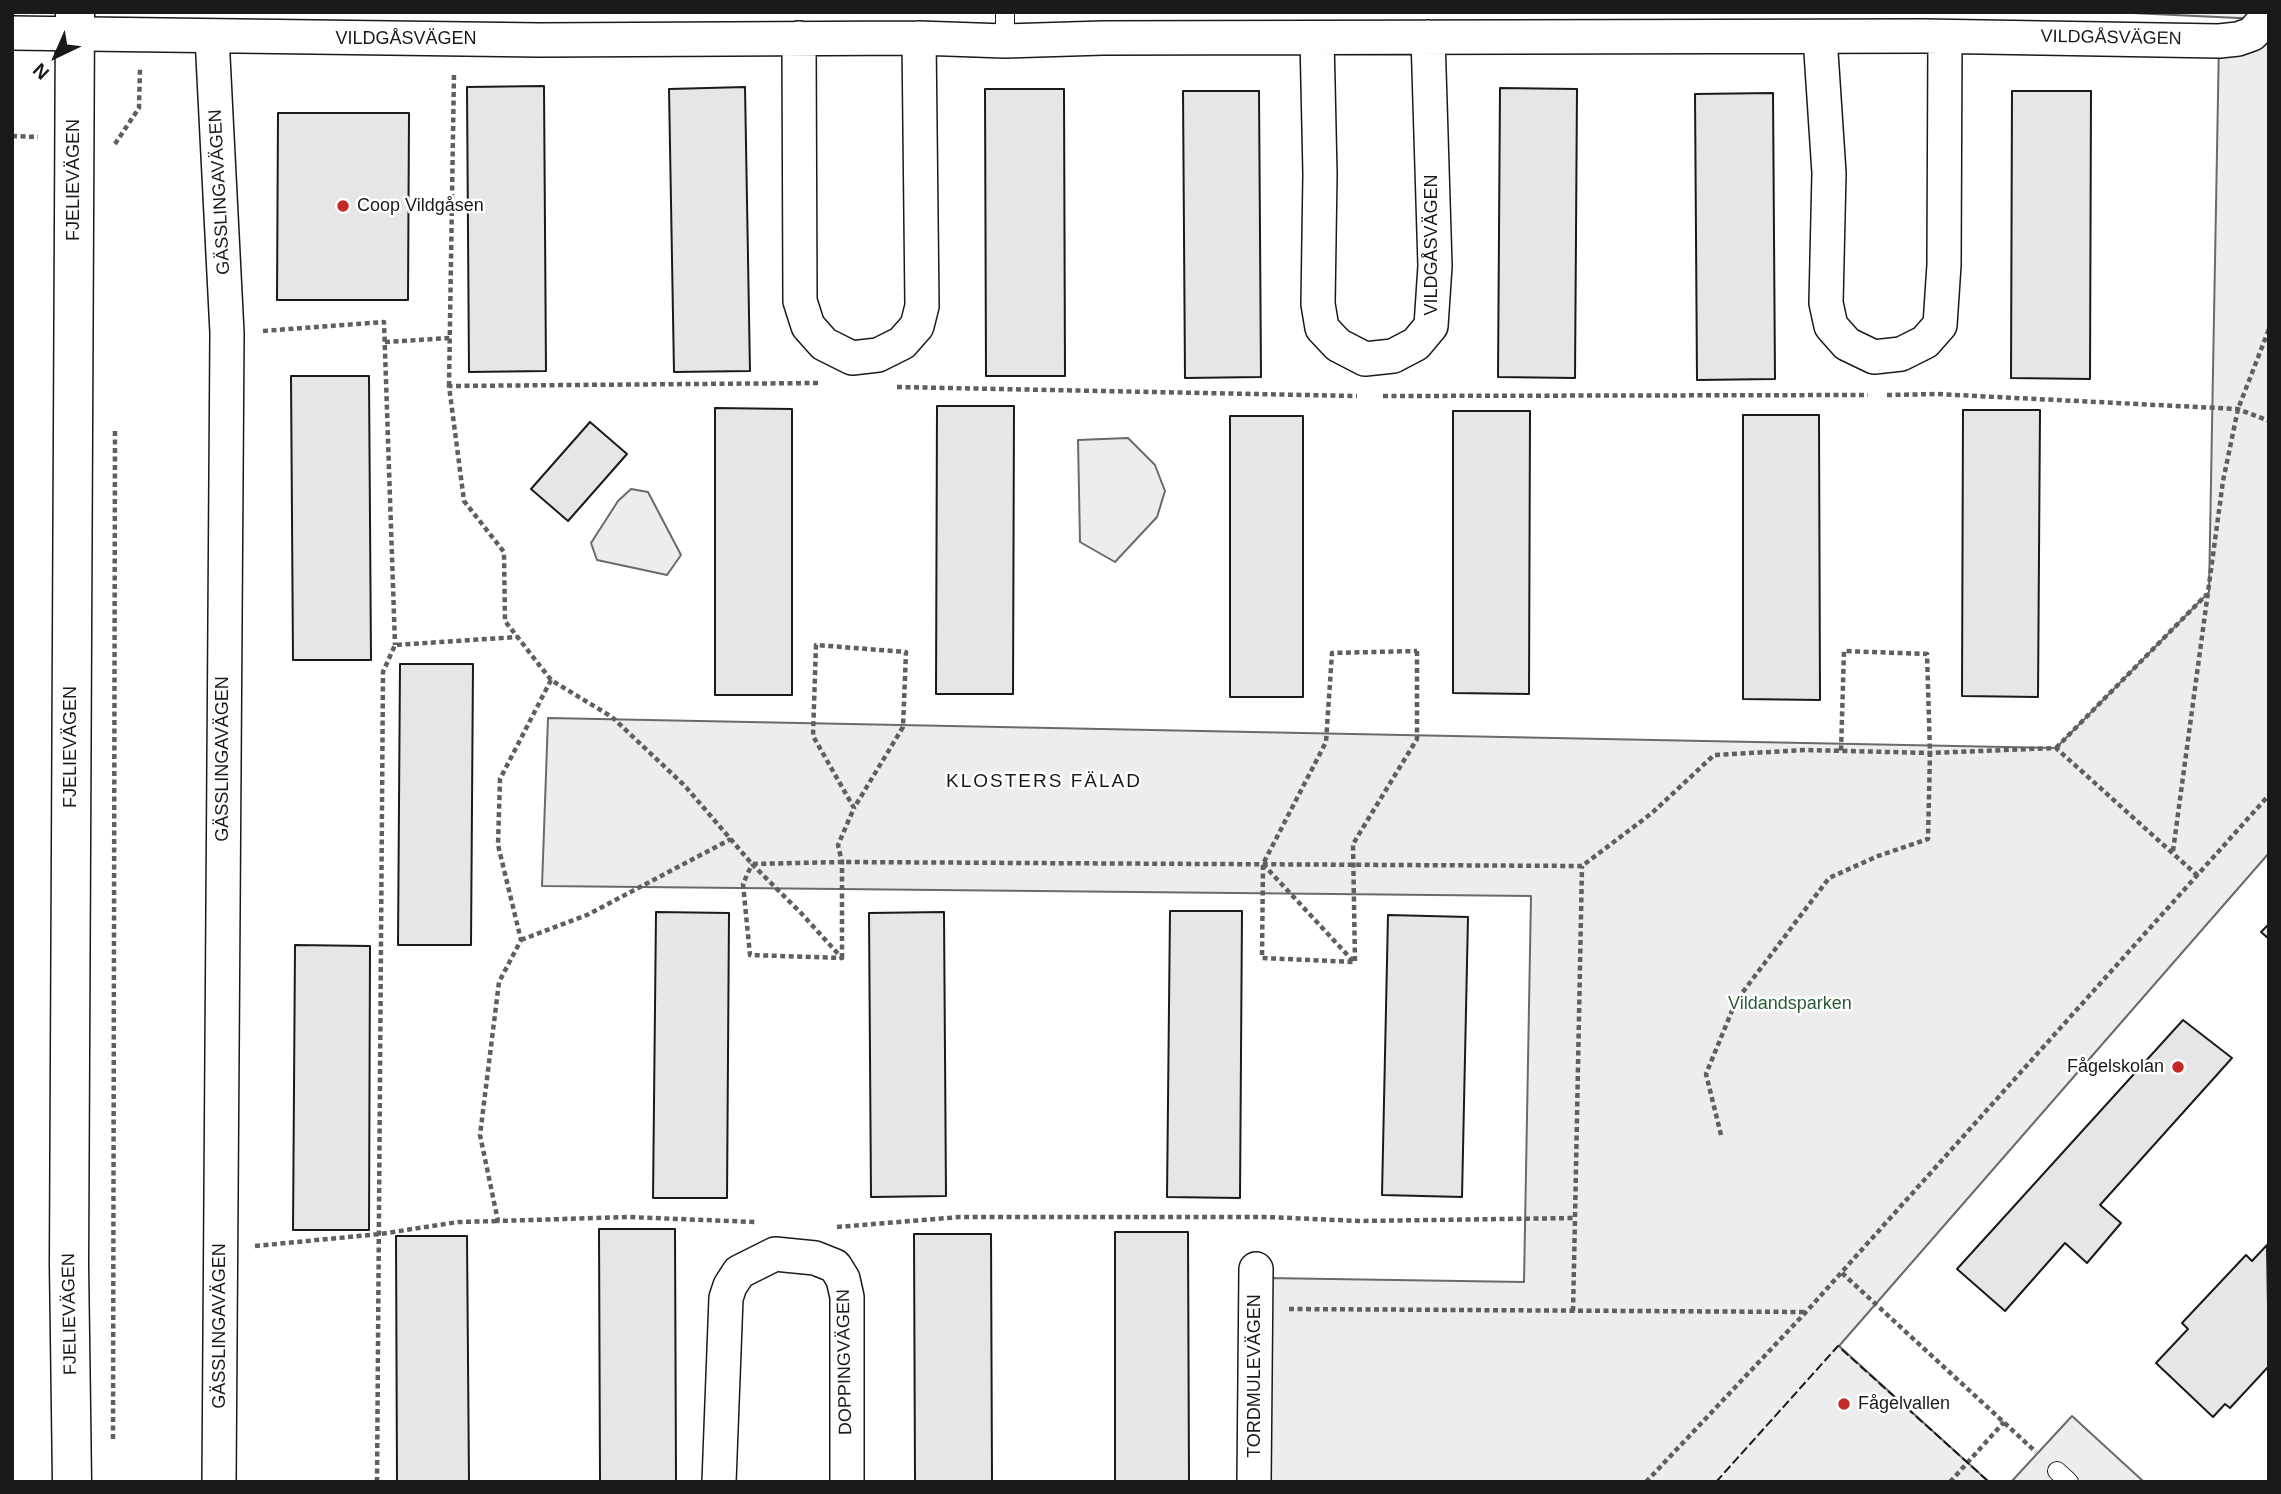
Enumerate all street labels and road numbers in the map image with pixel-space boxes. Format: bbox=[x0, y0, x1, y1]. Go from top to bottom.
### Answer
street label: VILDGÅSVÄGEN bbox=[2040, 26, 2182, 50]
street label: VILDGÅSVÄGEN bbox=[335, 28, 477, 50]
street label: GÄSSLINGAVÄGEN bbox=[205, 109, 235, 275]
street label: FJELIEVÄGEN bbox=[63, 119, 85, 241]
street label: VILDGÅSVÄGEN bbox=[1421, 174, 1443, 316]
street label: GÄSSLINGAVÄGEN bbox=[212, 676, 234, 842]
street label: FJELIEVÄGEN bbox=[60, 686, 82, 808]
street label: GÄSSLINGAVÄGEN bbox=[209, 1243, 231, 1409]
street label: FJELIEVÄGEN bbox=[58, 1253, 82, 1375]
street label: DOPPINGVÄGEN bbox=[833, 1289, 857, 1435]
street label: TORDMULEVÄGEN bbox=[1244, 1294, 1266, 1458]

